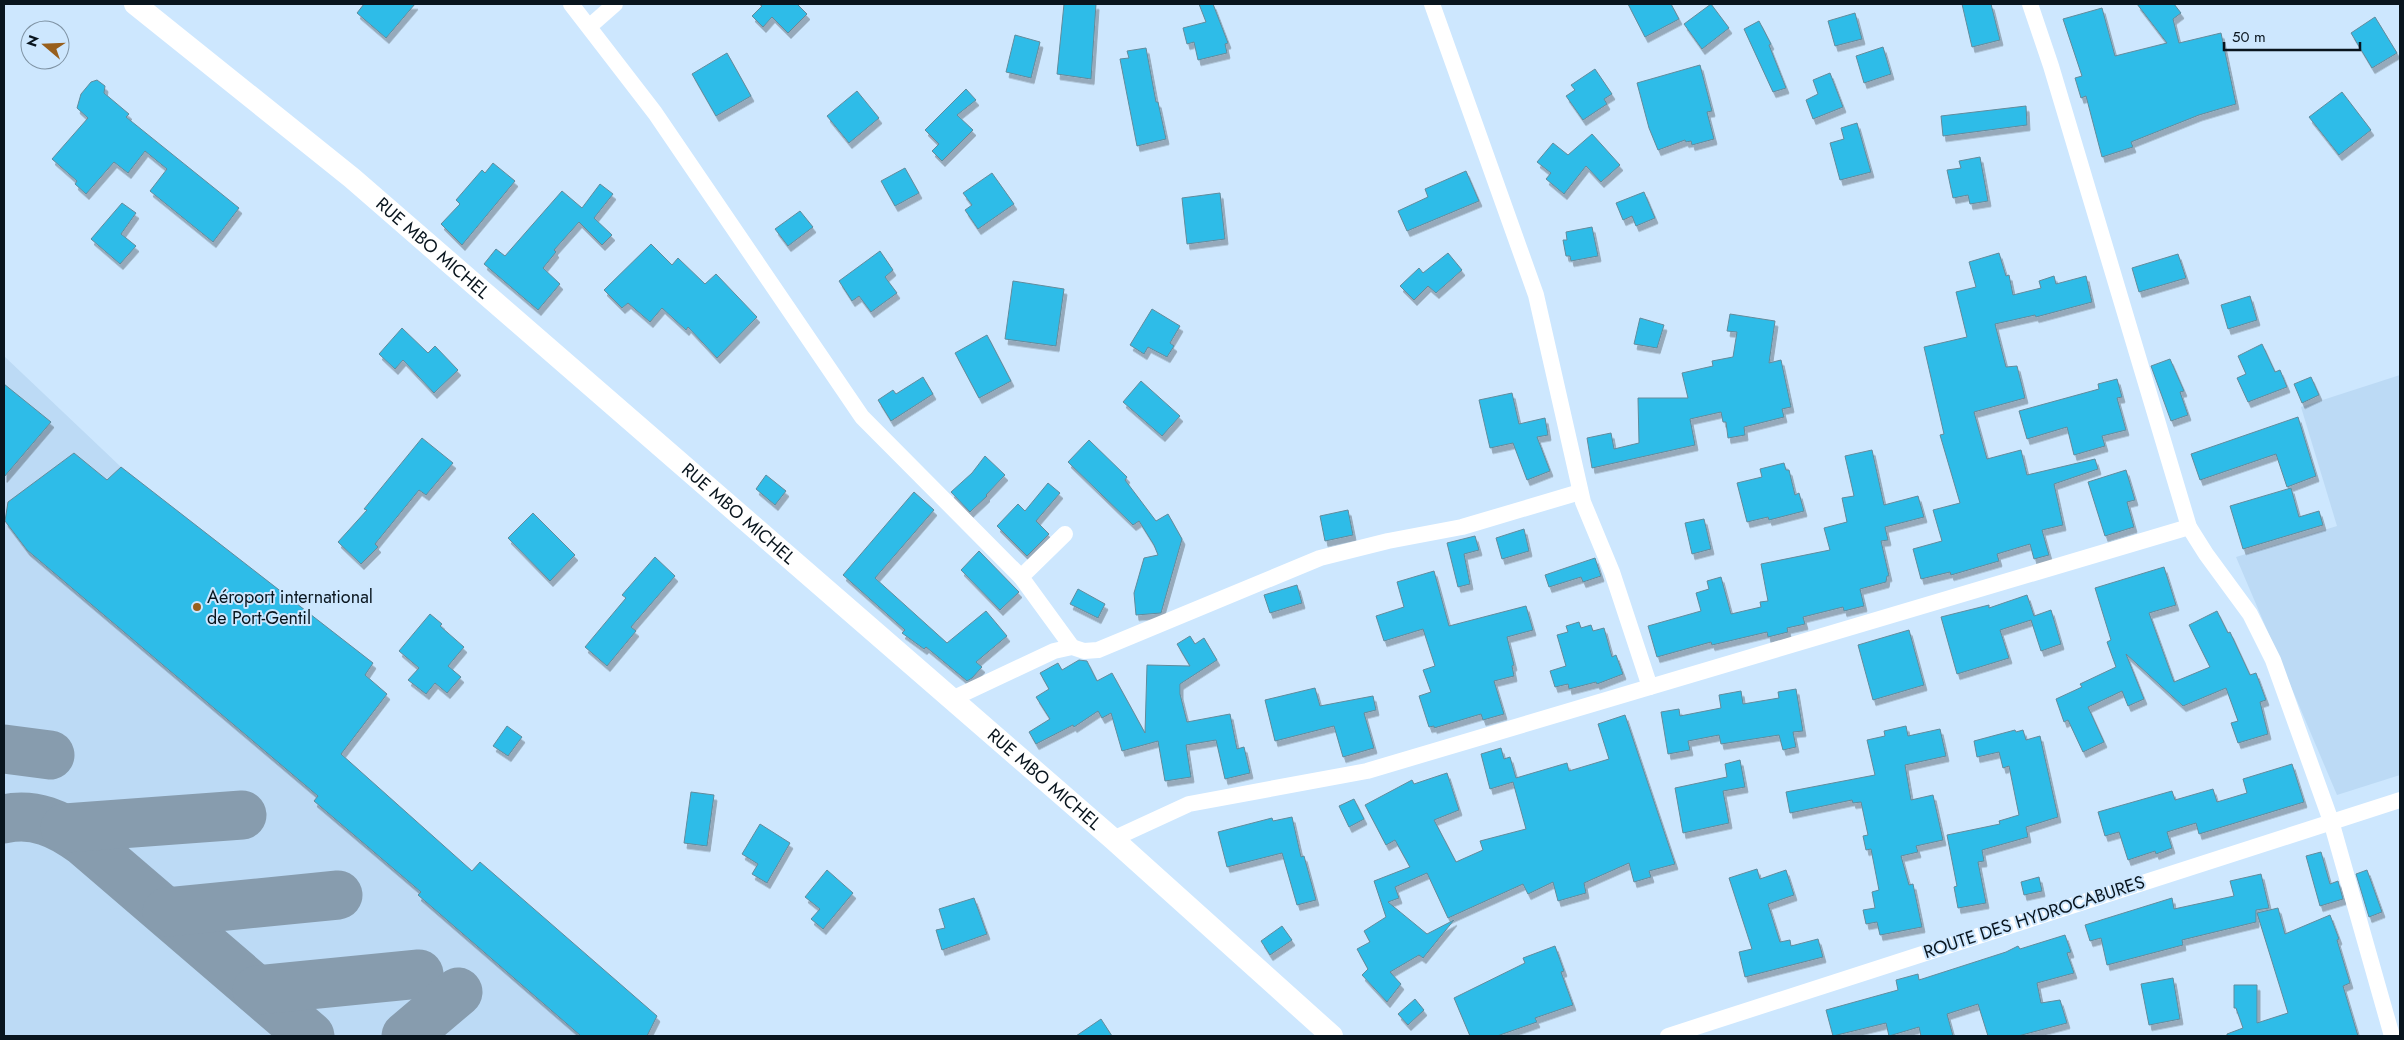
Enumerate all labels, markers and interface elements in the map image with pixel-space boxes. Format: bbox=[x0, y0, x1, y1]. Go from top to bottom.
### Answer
north arrow bbox=[20, 20, 70, 70]
scale bar bbox=[2224, 20, 2360, 52]
text: 50 m bbox=[2232, 26, 2266, 48]
text: N bbox=[21, 32, 44, 49]
street label: RUE MBO MICHEL bbox=[370, 191, 495, 305]
street label: RUE MBO MICHEL bbox=[676, 457, 801, 570]
place label: Aéroport international de Port-Gentil bbox=[207, 584, 373, 631]
marker: Aéroport international de Port-Gentil bbox=[191, 601, 203, 613]
street label: RUE MBO MICHEL bbox=[982, 722, 1107, 836]
street label: ROUTE DES HYDROCABURES bbox=[1920, 869, 2148, 965]

